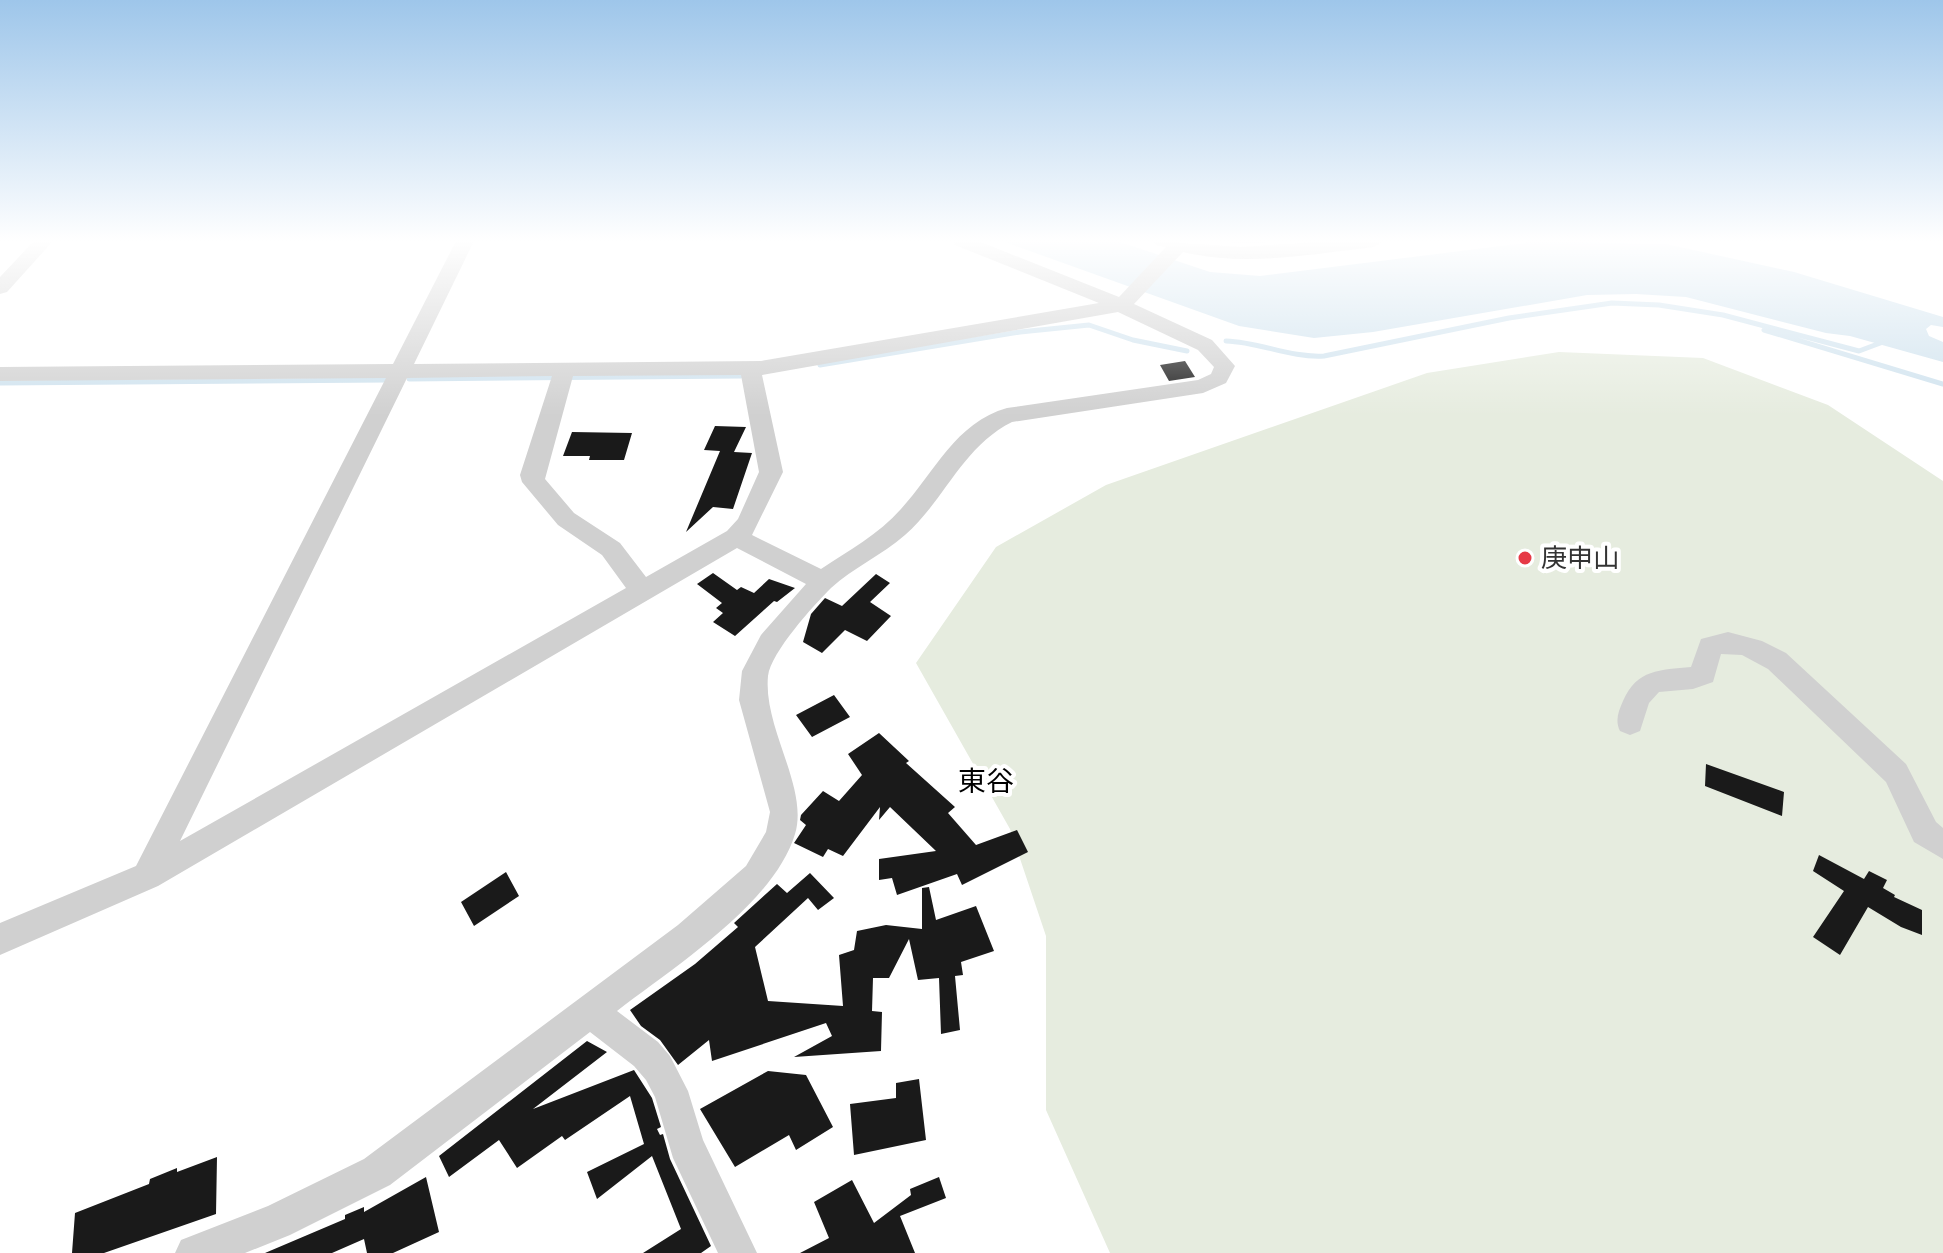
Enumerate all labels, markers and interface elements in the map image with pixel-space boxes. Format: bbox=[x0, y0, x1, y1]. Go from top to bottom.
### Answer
place label: 庚申山 bbox=[1541, 540, 1619, 576]
marker: 庚申山 bbox=[1516, 549, 1534, 567]
district label: 東谷 bbox=[958, 762, 1014, 801]

